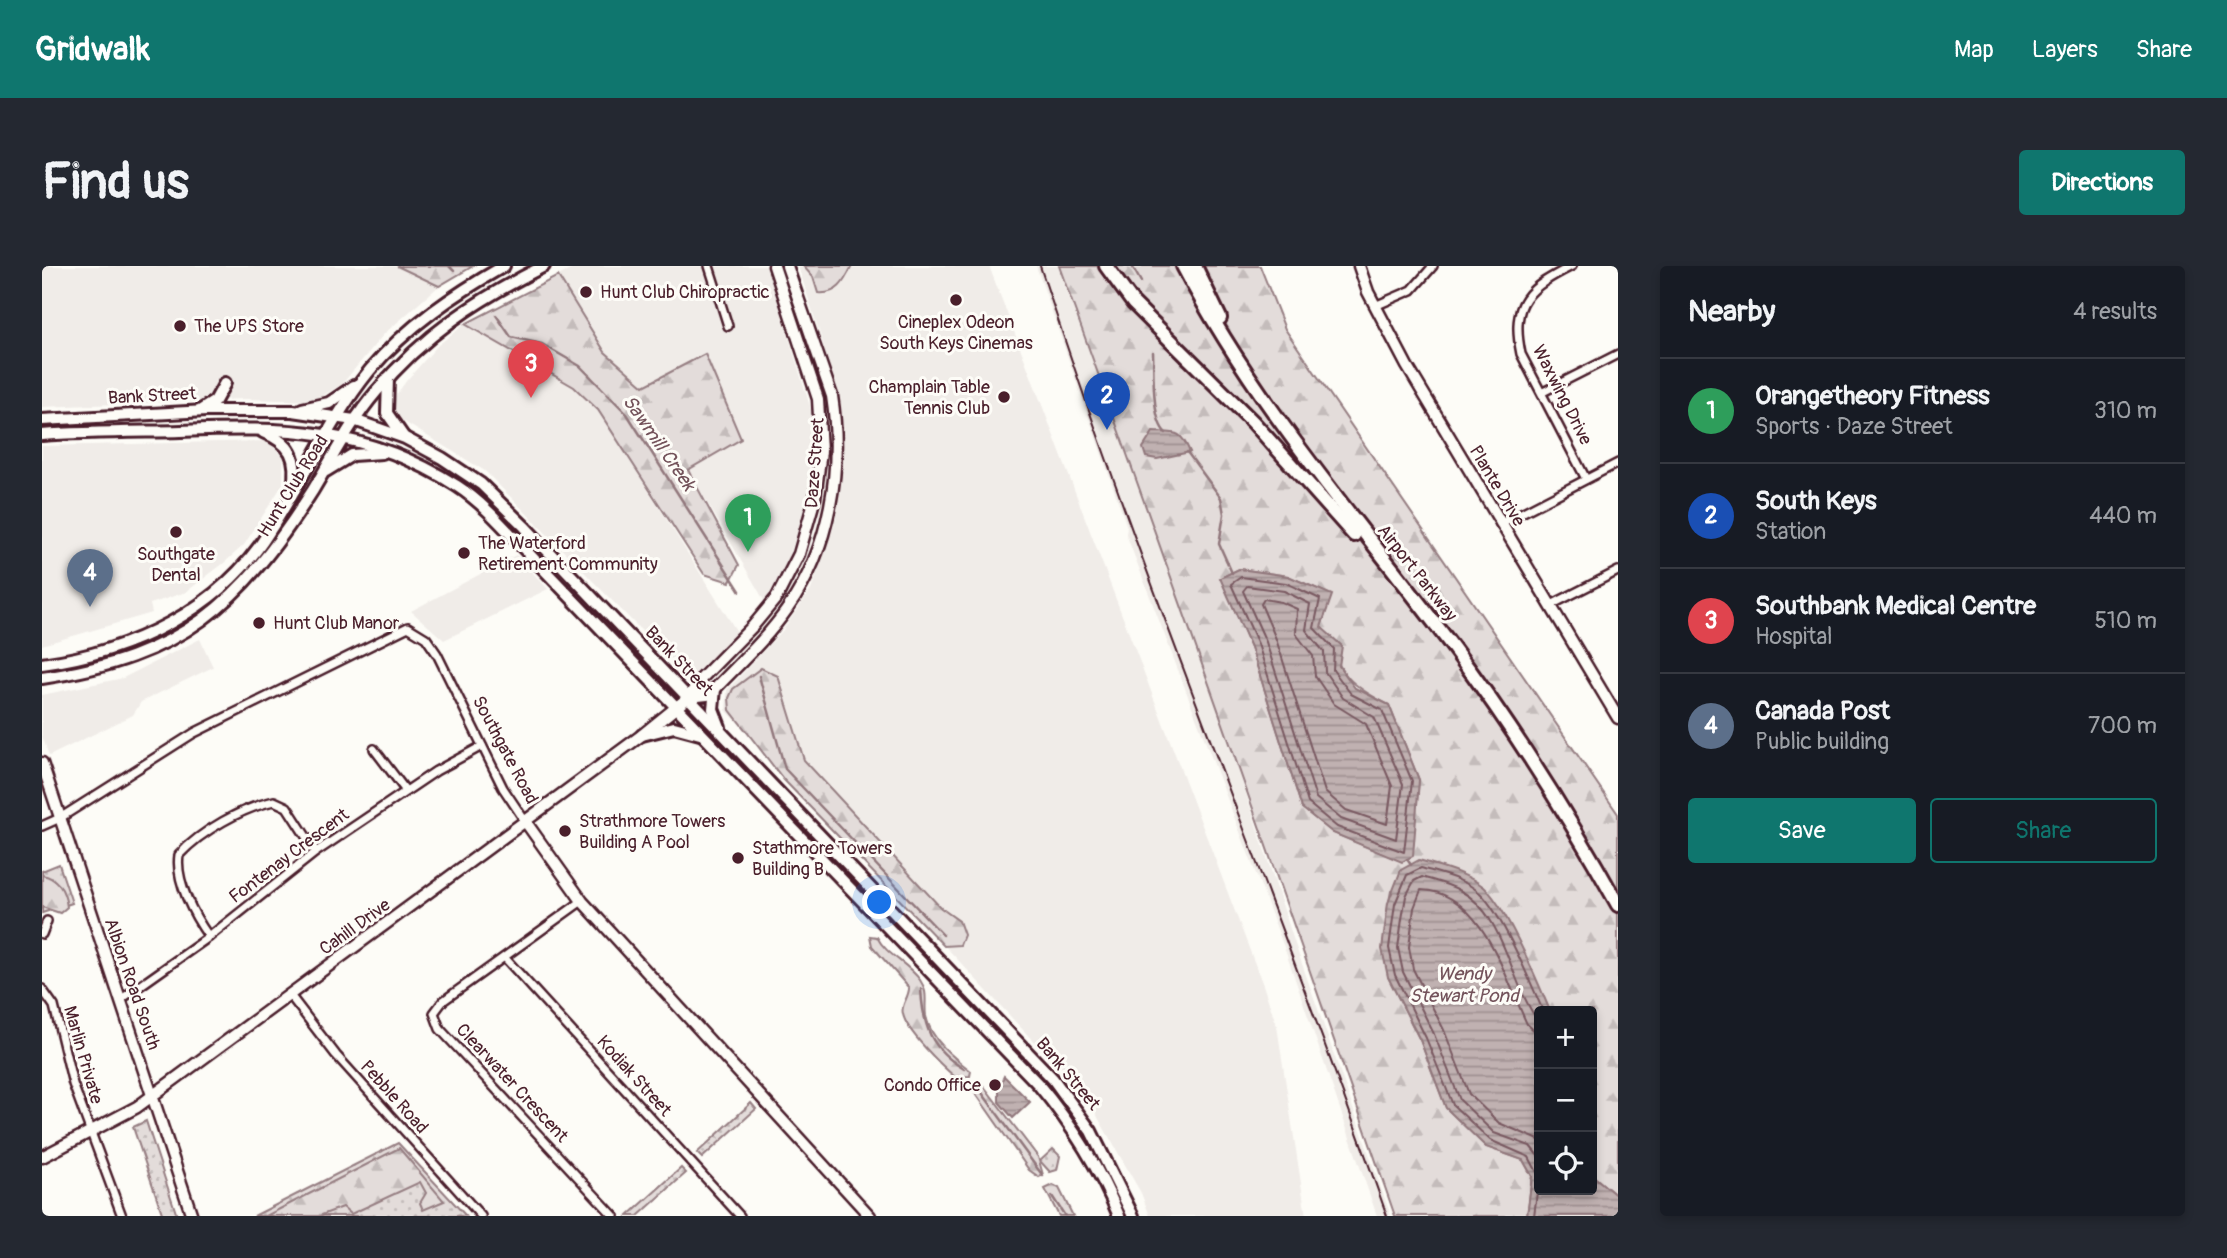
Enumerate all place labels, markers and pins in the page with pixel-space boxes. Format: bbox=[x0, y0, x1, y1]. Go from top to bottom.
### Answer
place label: Hunt Club Chiropractic bbox=[600, 281, 770, 304]
marker: Hunt Club Chiropractic bbox=[578, 284, 594, 300]
marker: Cineplex Odeon South Keys Cinemas bbox=[948, 292, 964, 308]
place label: Cineplex Odeon South Keys Cinemas bbox=[879, 311, 1033, 355]
place label: The UPS Store bbox=[194, 315, 304, 338]
marker: The UPS Store bbox=[172, 318, 188, 334]
pin: 3 bbox=[508, 340, 554, 398]
pin: 2 bbox=[1084, 372, 1130, 430]
place label: Champlain Table Tennis Club bbox=[869, 376, 990, 420]
marker: Champlain Table Tennis Club bbox=[996, 389, 1012, 405]
pin: 1 bbox=[725, 494, 771, 552]
marker: Southgate Dental bbox=[168, 524, 184, 540]
place label: The Waterford Retirement Community bbox=[478, 532, 658, 576]
place label: Southgate Dental bbox=[137, 543, 215, 587]
marker: The Waterford Retirement Community bbox=[456, 545, 472, 561]
pin: 4 bbox=[67, 549, 113, 607]
place label: Hunt Club Manor bbox=[273, 612, 400, 635]
marker: Hunt Club Manor bbox=[251, 615, 267, 631]
place label: Strathmore Towers Building A Pool bbox=[579, 810, 725, 854]
marker: Strathmore Towers Building A Pool bbox=[557, 823, 573, 839]
place label: Stathmore Towers Building B bbox=[752, 837, 892, 881]
marker: Stathmore Towers Building B bbox=[730, 850, 746, 866]
place label: Condo Office bbox=[884, 1074, 981, 1097]
marker: Condo Office bbox=[987, 1077, 1003, 1093]

